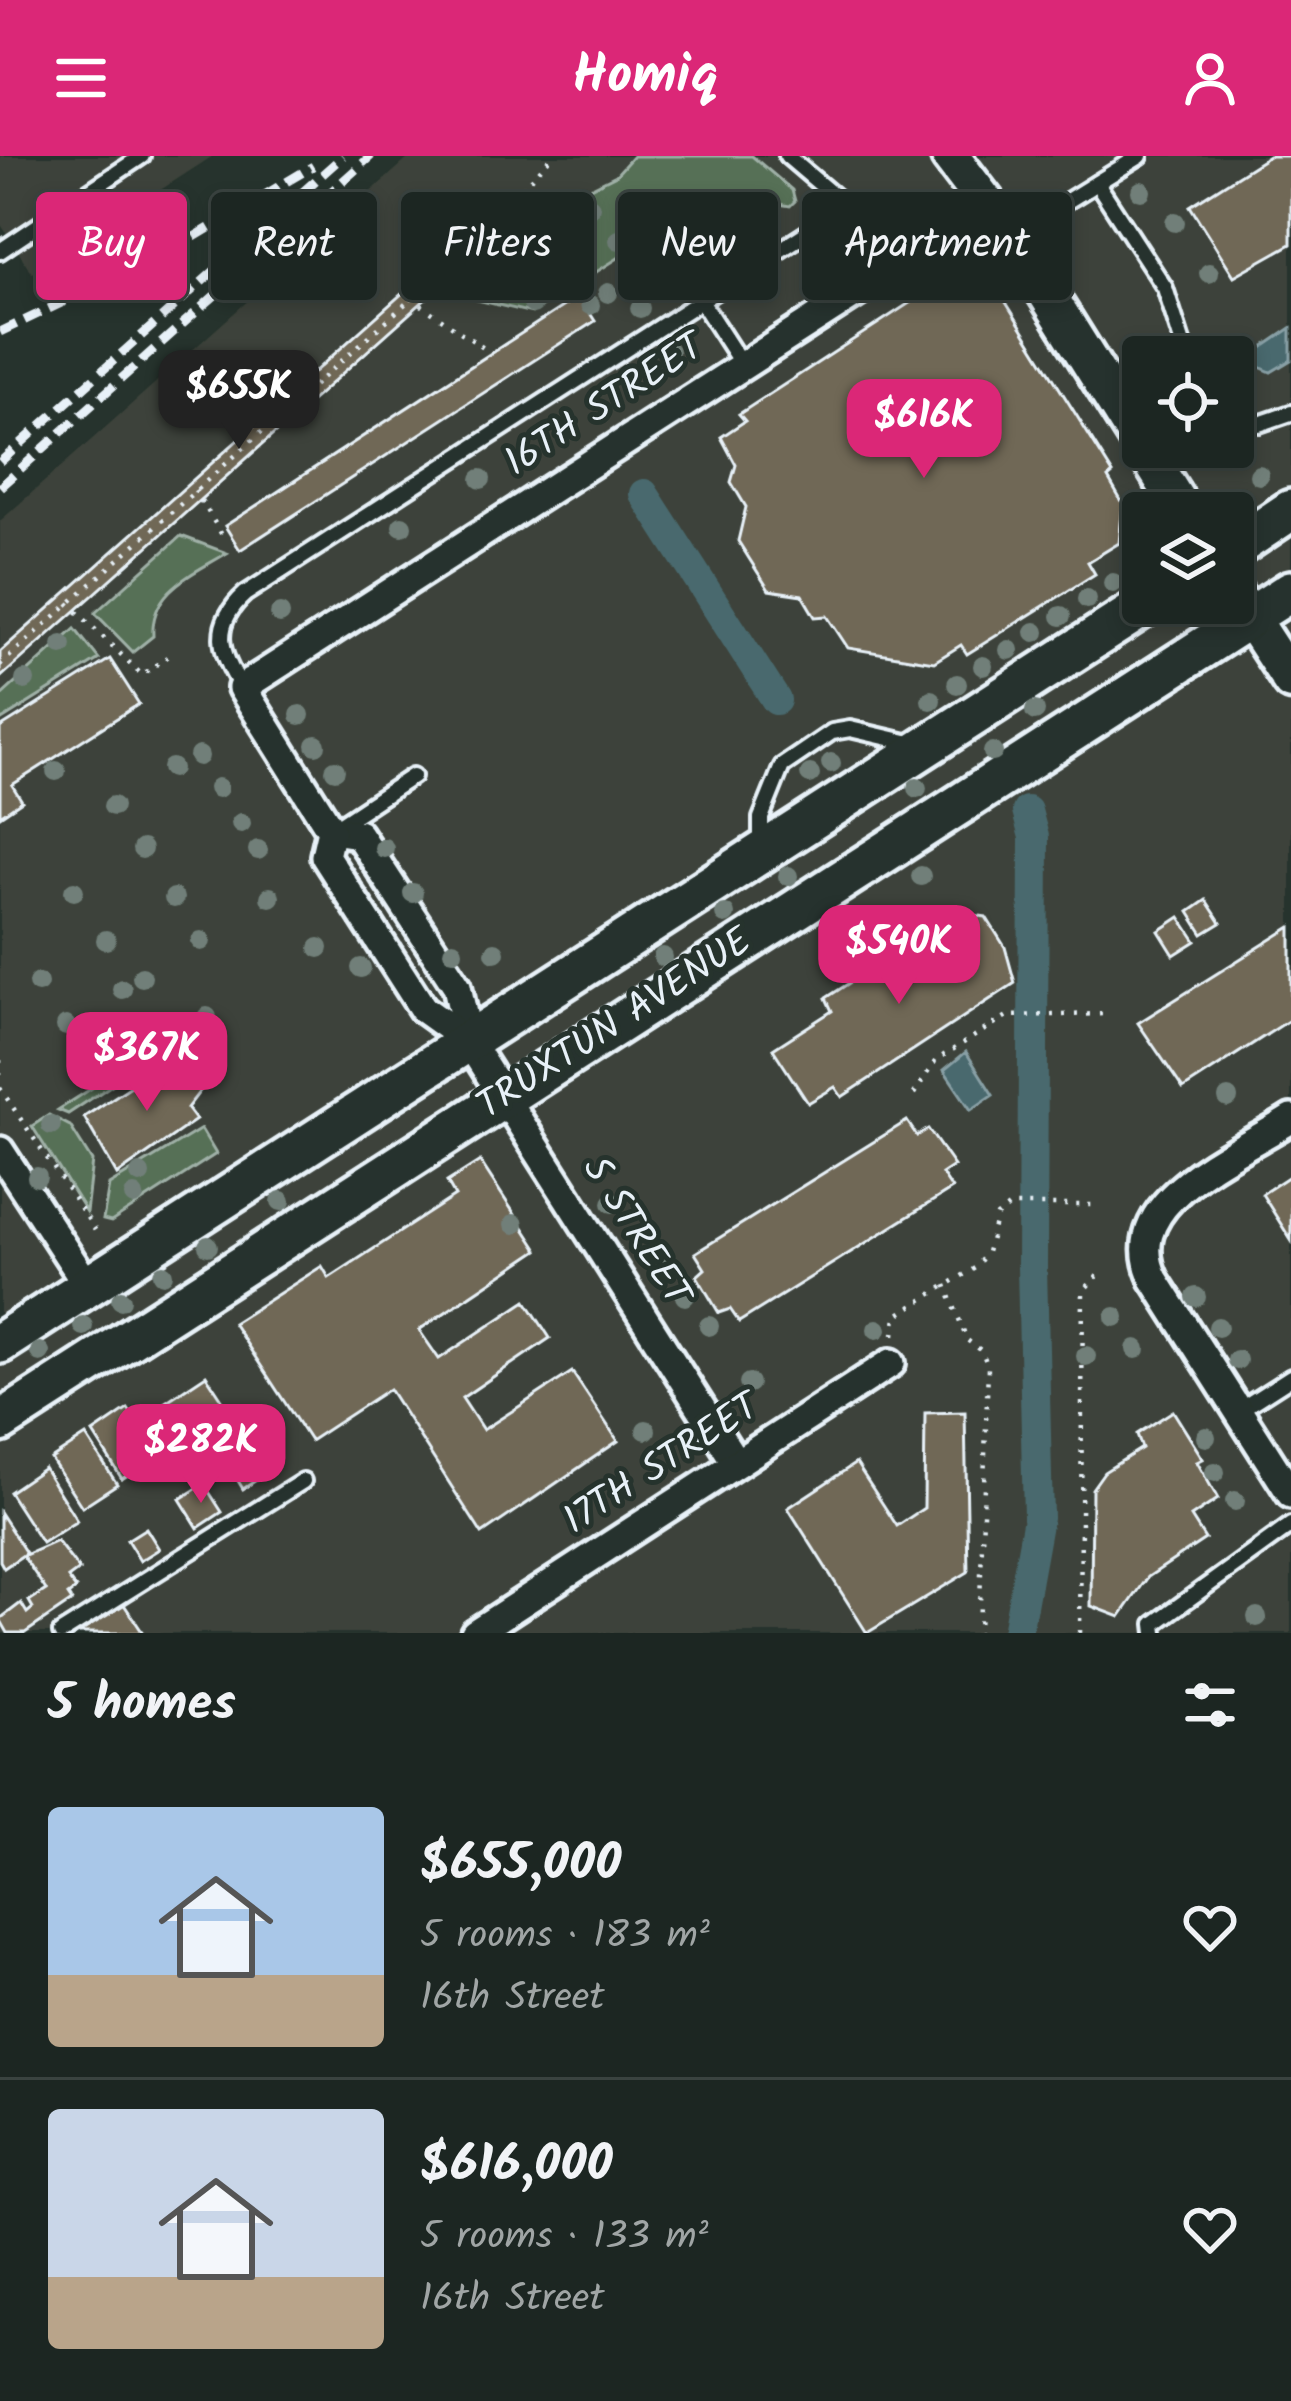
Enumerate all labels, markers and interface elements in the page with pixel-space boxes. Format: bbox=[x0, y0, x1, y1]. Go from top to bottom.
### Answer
text: Homiq bbox=[572, 35, 719, 121]
icon: menu bbox=[48, 45, 114, 111]
icon: person bbox=[1177, 45, 1243, 111]
chip: Buy bbox=[36, 192, 187, 300]
chip: Rent bbox=[211, 192, 377, 300]
chip: Filters bbox=[401, 192, 594, 300]
chip: New bbox=[618, 192, 778, 300]
chip: Apartment bbox=[802, 192, 1072, 300]
street label: 16TH STREET bbox=[493, 316, 720, 494]
map controls bbox=[1122, 336, 1254, 624]
button: locate bbox=[1122, 336, 1254, 468]
pin: $655K bbox=[155, 350, 323, 452]
text: $655K bbox=[185, 358, 293, 420]
pin: $616K bbox=[840, 379, 1008, 481]
text: $616K bbox=[874, 387, 974, 449]
button: layers bbox=[1122, 492, 1254, 624]
pin: $540K bbox=[815, 905, 983, 1007]
street label: TRUXTUN AVENUE bbox=[465, 912, 766, 1137]
text: $540K bbox=[845, 913, 953, 975]
pin: $367K bbox=[63, 1012, 231, 1114]
text: $367K bbox=[93, 1020, 201, 1082]
street label: S STREET bbox=[564, 1145, 707, 1322]
street label: 17TH STREET bbox=[551, 1376, 775, 1552]
pin: $282K bbox=[117, 1404, 285, 1506]
text: $282K bbox=[143, 1412, 259, 1474]
text: 5 homes bbox=[48, 1665, 236, 1746]
icon: filters bbox=[1177, 1672, 1243, 1738]
text: $655,000 bbox=[420, 1825, 621, 1906]
icon: home bbox=[144, 1855, 288, 1999]
icon: heart bbox=[1177, 1894, 1243, 1960]
text: 5 rooms · 183 m² bbox=[420, 1906, 710, 1968]
text: 16th Street bbox=[420, 1968, 604, 2030]
text: $616,000 bbox=[420, 2126, 613, 2207]
icon: home bbox=[144, 2157, 288, 2301]
icon: heart bbox=[1177, 2196, 1243, 2262]
text: 5 rooms · 133 m² bbox=[420, 2207, 708, 2269]
text: 16th Street bbox=[420, 2269, 604, 2331]

